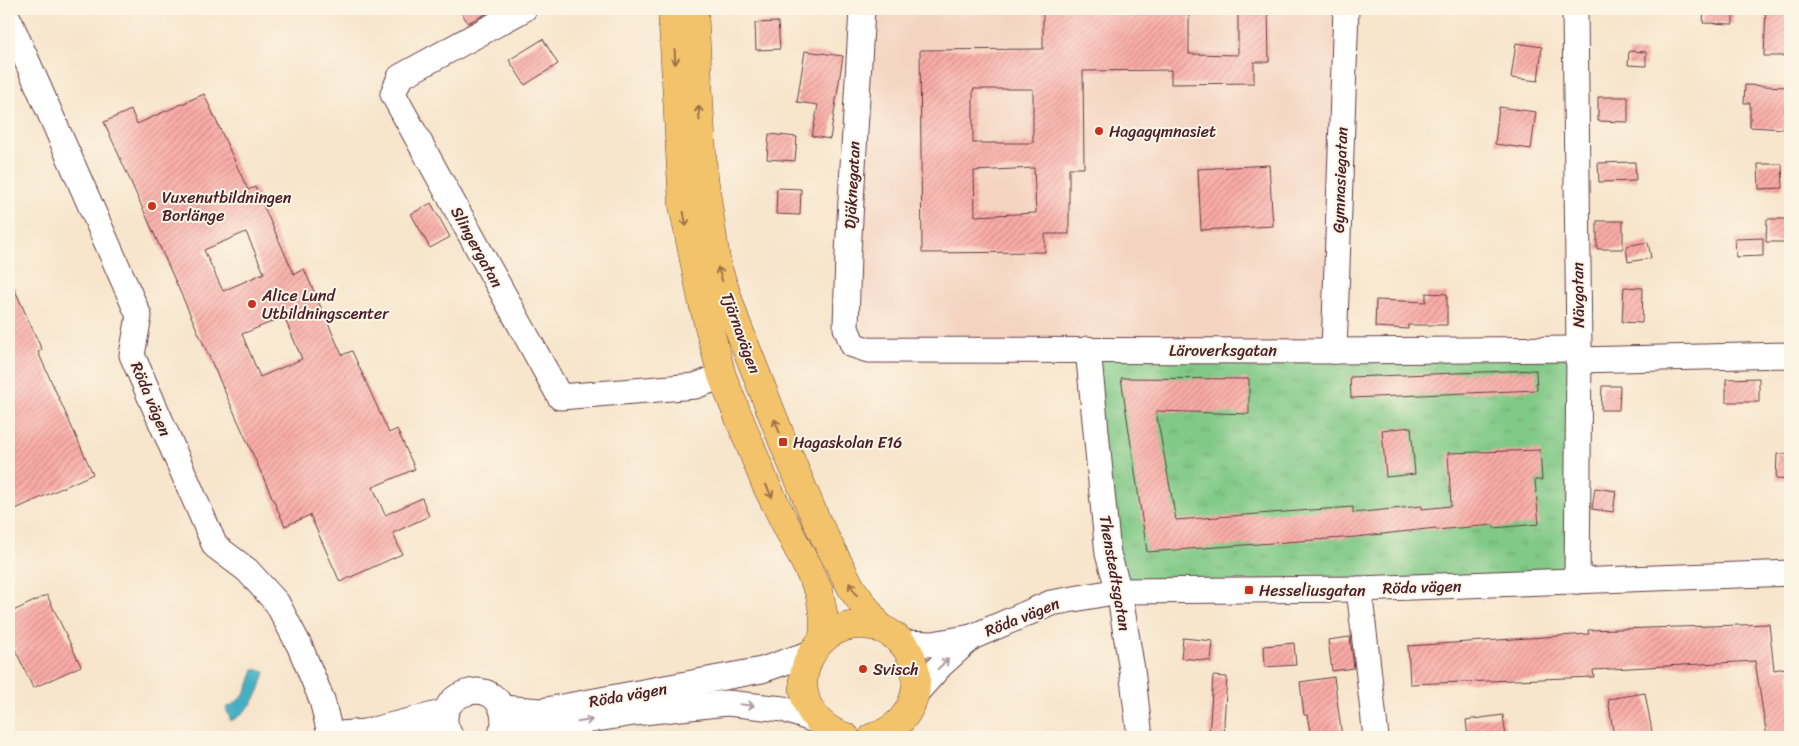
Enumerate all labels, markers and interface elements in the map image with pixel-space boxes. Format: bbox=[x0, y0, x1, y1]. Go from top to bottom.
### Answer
one-way arrow bbox=[670, 49, 679, 65]
one-way arrow bbox=[694, 106, 704, 122]
place label: Hagagymnasiet bbox=[1109, 117, 1216, 146]
marker: Hagagymnasiet bbox=[1093, 125, 1105, 137]
street label: Gymnasiegatan bbox=[1324, 126, 1356, 233]
street label: Djäknegatan bbox=[835, 140, 869, 230]
place label: Vuxenutbildningen Borlänge bbox=[162, 183, 292, 230]
marker: Vuxenutbildningen Borlänge bbox=[146, 200, 158, 212]
street label: Slingergatan bbox=[443, 201, 512, 294]
one-way arrow bbox=[681, 211, 691, 227]
street label: Nävgatan bbox=[1563, 261, 1593, 328]
one-way arrow bbox=[714, 267, 724, 283]
place label: Alice Lund Utbildningscenter bbox=[261, 281, 390, 328]
street label: Tjärnavägen bbox=[713, 288, 769, 378]
marker: Alice Lund Utbildningscenter bbox=[246, 298, 258, 310]
street label: Läroverksgatan bbox=[1169, 336, 1277, 365]
street label: Röda vägen bbox=[122, 357, 180, 441]
one-way arrow bbox=[771, 419, 780, 434]
place label: Hagaskolan E16 bbox=[793, 428, 902, 457]
marker: Hagaskolan E16 bbox=[777, 436, 789, 448]
one-way arrow bbox=[765, 483, 774, 498]
street label: Thenstedtsgatan bbox=[1091, 513, 1140, 634]
street label: Röda vägen bbox=[1382, 571, 1462, 603]
place label: Hesseliusgatan bbox=[1259, 576, 1366, 605]
one-way arrow bbox=[847, 583, 857, 597]
marker: Hesseliusgatan bbox=[1243, 584, 1255, 596]
street label: Röda vägen bbox=[980, 589, 1064, 645]
place label: Svisch bbox=[873, 655, 919, 684]
one-way arrow bbox=[937, 658, 949, 670]
marker: Svisch bbox=[857, 663, 869, 675]
street label: Röda vägen bbox=[587, 674, 670, 716]
one-way arrow bbox=[738, 701, 754, 710]
one-way arrow bbox=[577, 716, 593, 726]

